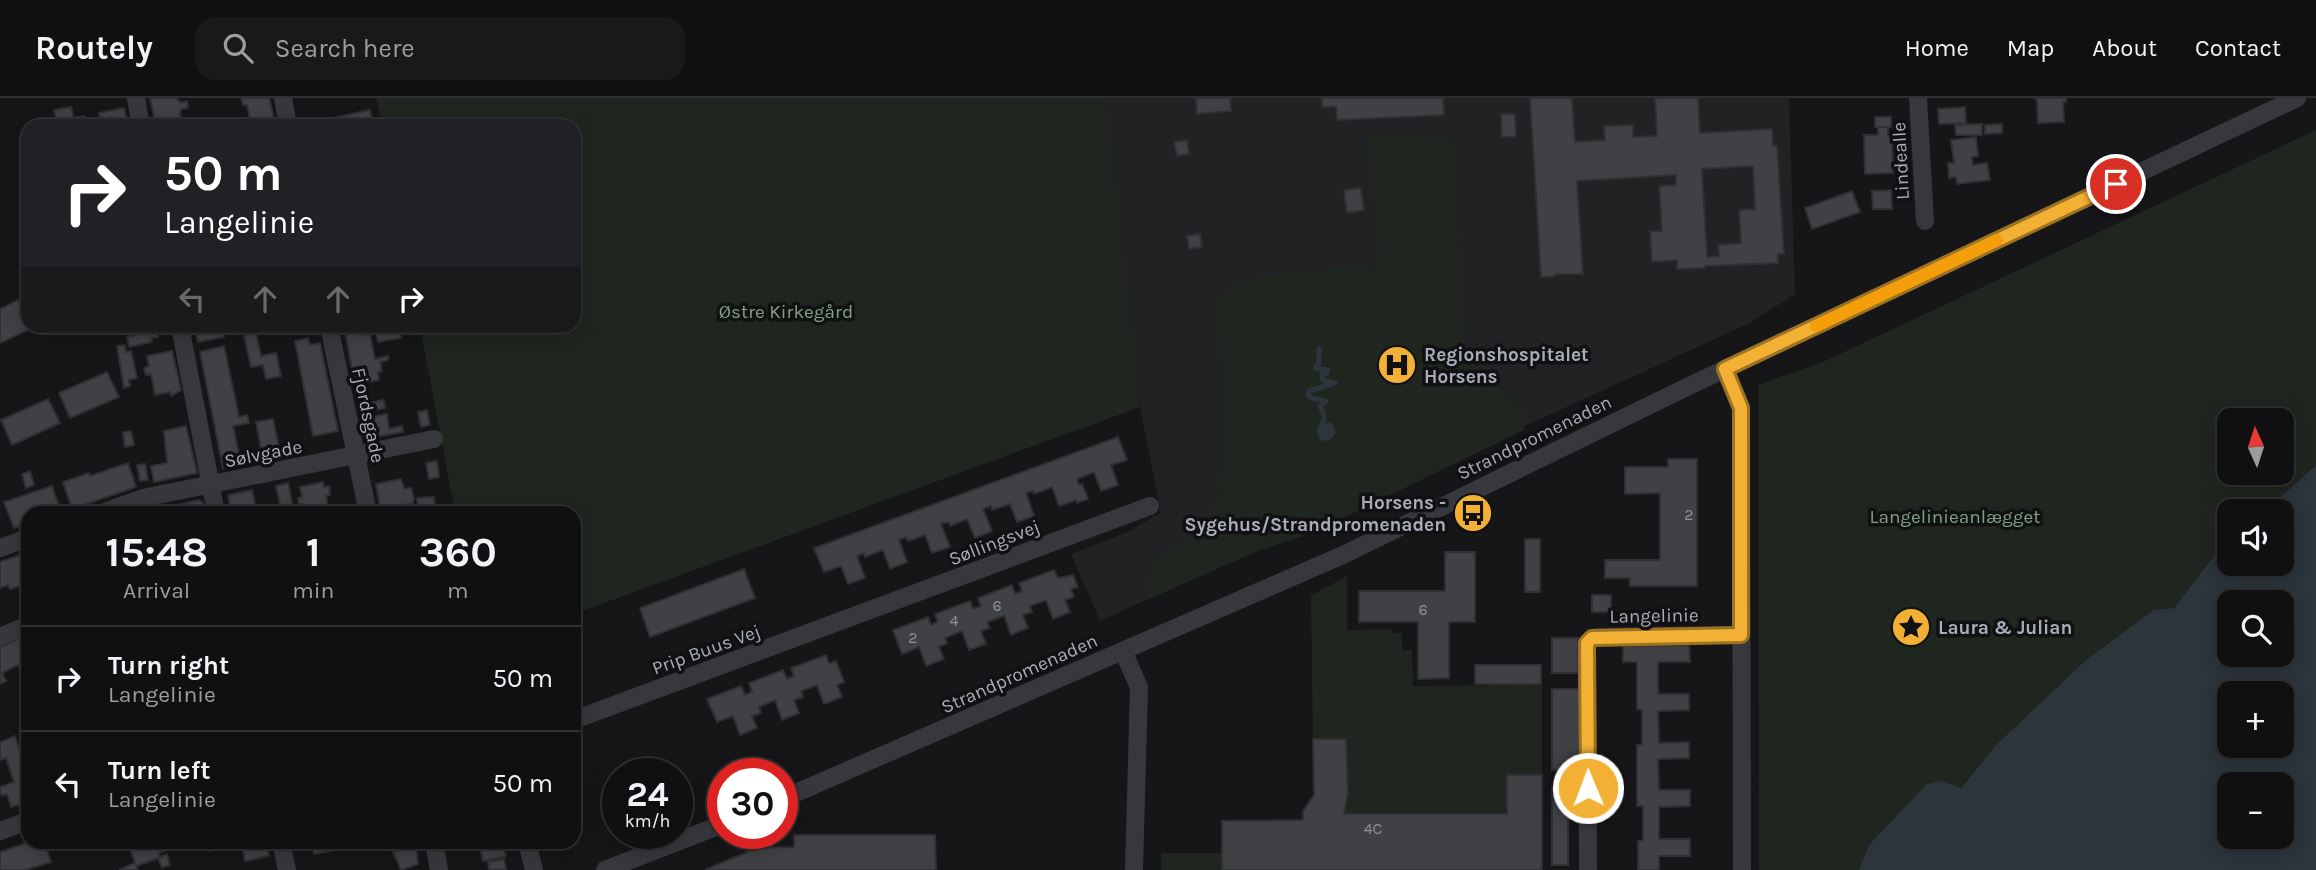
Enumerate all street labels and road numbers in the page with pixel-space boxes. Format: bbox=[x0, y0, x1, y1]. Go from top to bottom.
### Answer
street label: Lindealle bbox=[1888, 121, 1914, 200]
street label: Fjordsgade bbox=[347, 366, 389, 465]
street label: Strandpromenaden bbox=[1454, 391, 1615, 485]
street label: Sølvgade bbox=[222, 436, 304, 472]
street label: Søllingsvej bbox=[946, 516, 1043, 570]
street label: Langelinie bbox=[1609, 604, 1699, 628]
street label: Prip Buus Vej bbox=[649, 620, 764, 680]
street label: Strandpromenaden bbox=[938, 629, 1101, 718]

